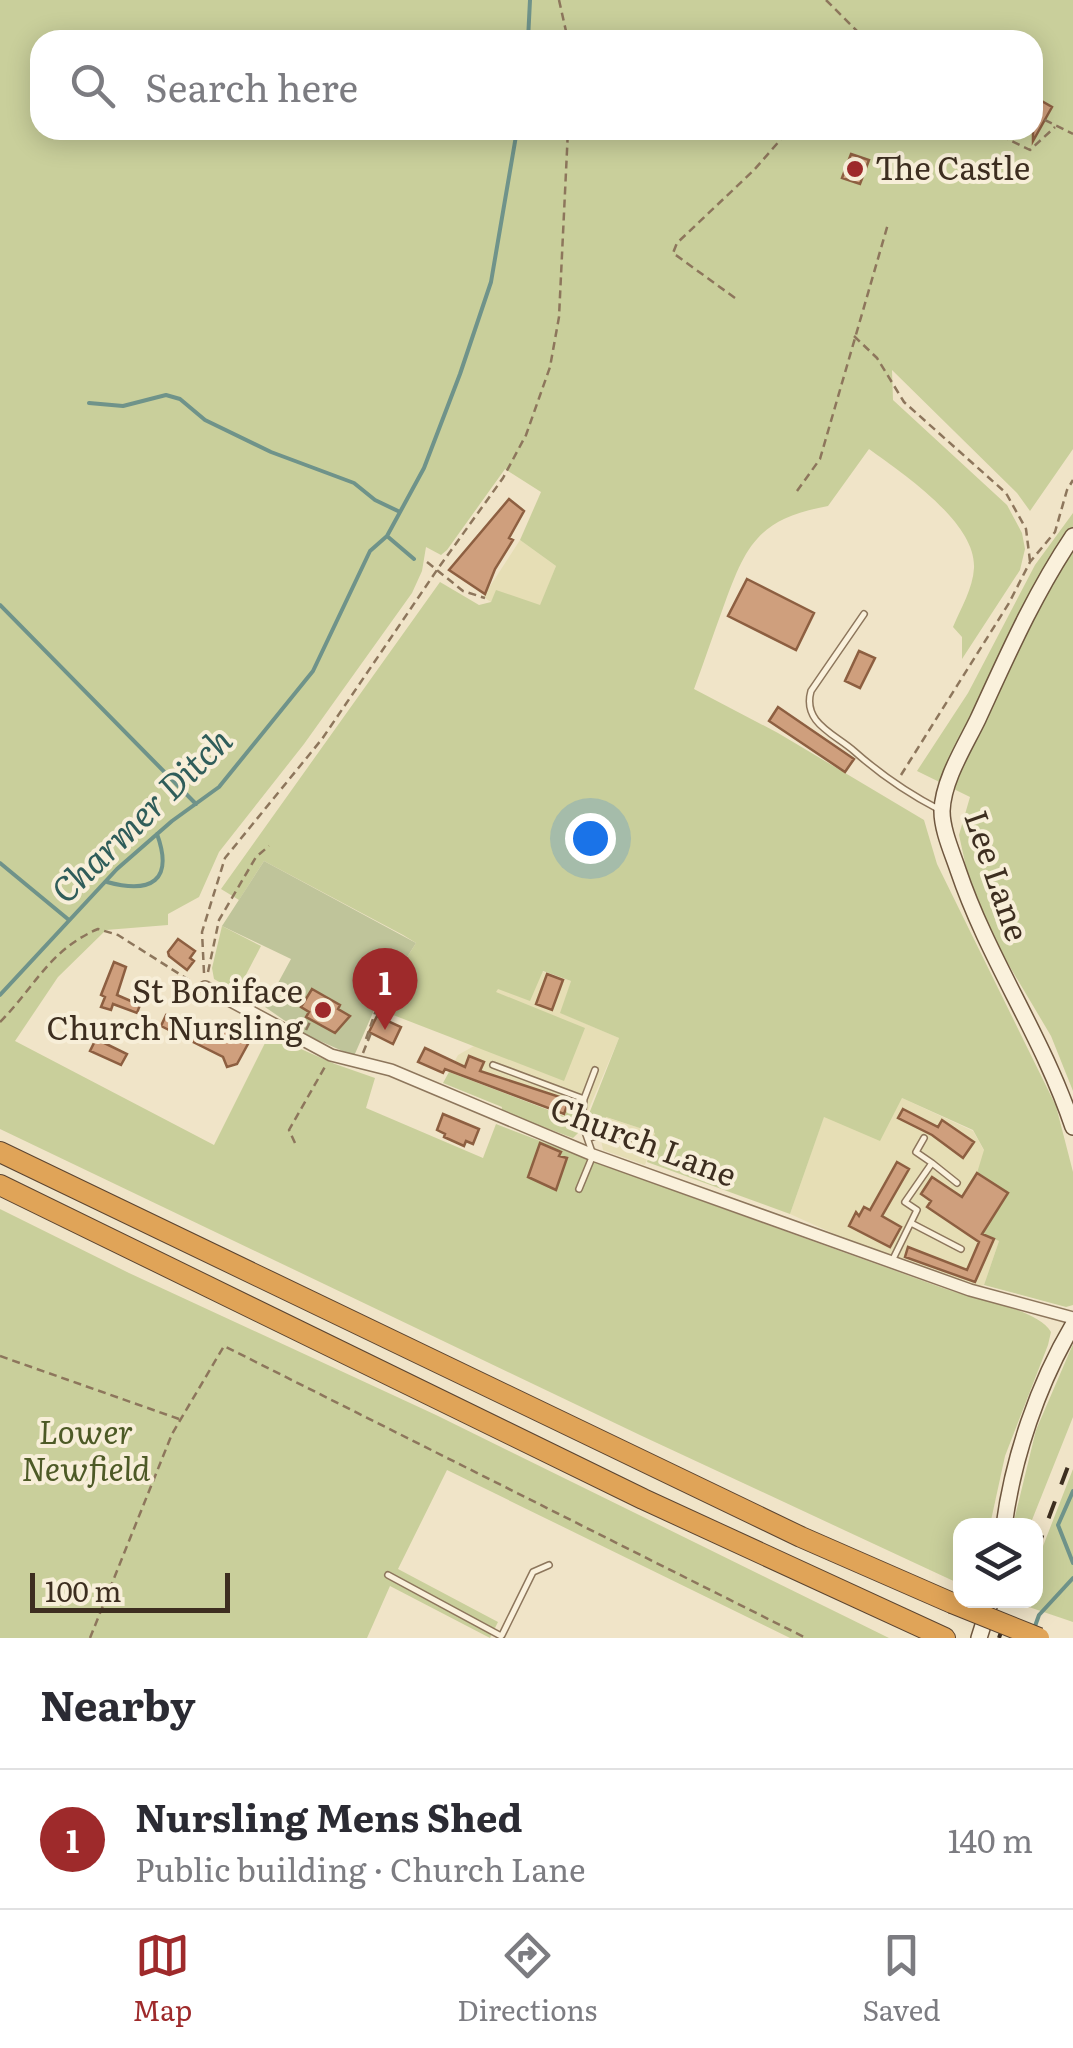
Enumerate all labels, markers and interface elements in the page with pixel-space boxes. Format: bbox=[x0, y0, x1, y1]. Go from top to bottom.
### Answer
search box bbox=[30, 30, 1043, 140]
text: Search here bbox=[145, 57, 358, 114]
icon: search bbox=[65, 58, 120, 113]
place label: The Castle bbox=[875, 142, 1030, 190]
marker: The Castle bbox=[844, 158, 866, 180]
water label: Charmer Ditch bbox=[38, 714, 242, 914]
street label: Lee Lane bbox=[954, 803, 1043, 947]
your location bbox=[565, 813, 616, 864]
pin: 1 bbox=[352, 948, 418, 1030]
place label: St Boniface Church Nursling bbox=[46, 965, 303, 1050]
marker: St Boniface Church Nursling bbox=[312, 999, 334, 1021]
street label: Church Lane bbox=[544, 1082, 744, 1197]
park label: Lower Newfield bbox=[22, 1406, 151, 1491]
map controls bbox=[953, 1518, 1043, 1608]
button: layers bbox=[953, 1518, 1043, 1608]
scale bar bbox=[30, 1568, 230, 1612]
text: 100 m bbox=[45, 1569, 122, 1611]
text: Nearby bbox=[40, 1672, 196, 1734]
text: Nursling Mens Shed bbox=[135, 1787, 523, 1844]
text: 1 bbox=[66, 1815, 79, 1863]
text: 140 m bbox=[948, 1815, 1033, 1863]
text: Public building · Church Lane bbox=[135, 1844, 586, 1892]
tab: Map bbox=[133, 1928, 192, 2030]
tab: Directions bbox=[457, 1928, 597, 2030]
tab: Saved bbox=[862, 1928, 940, 2030]

